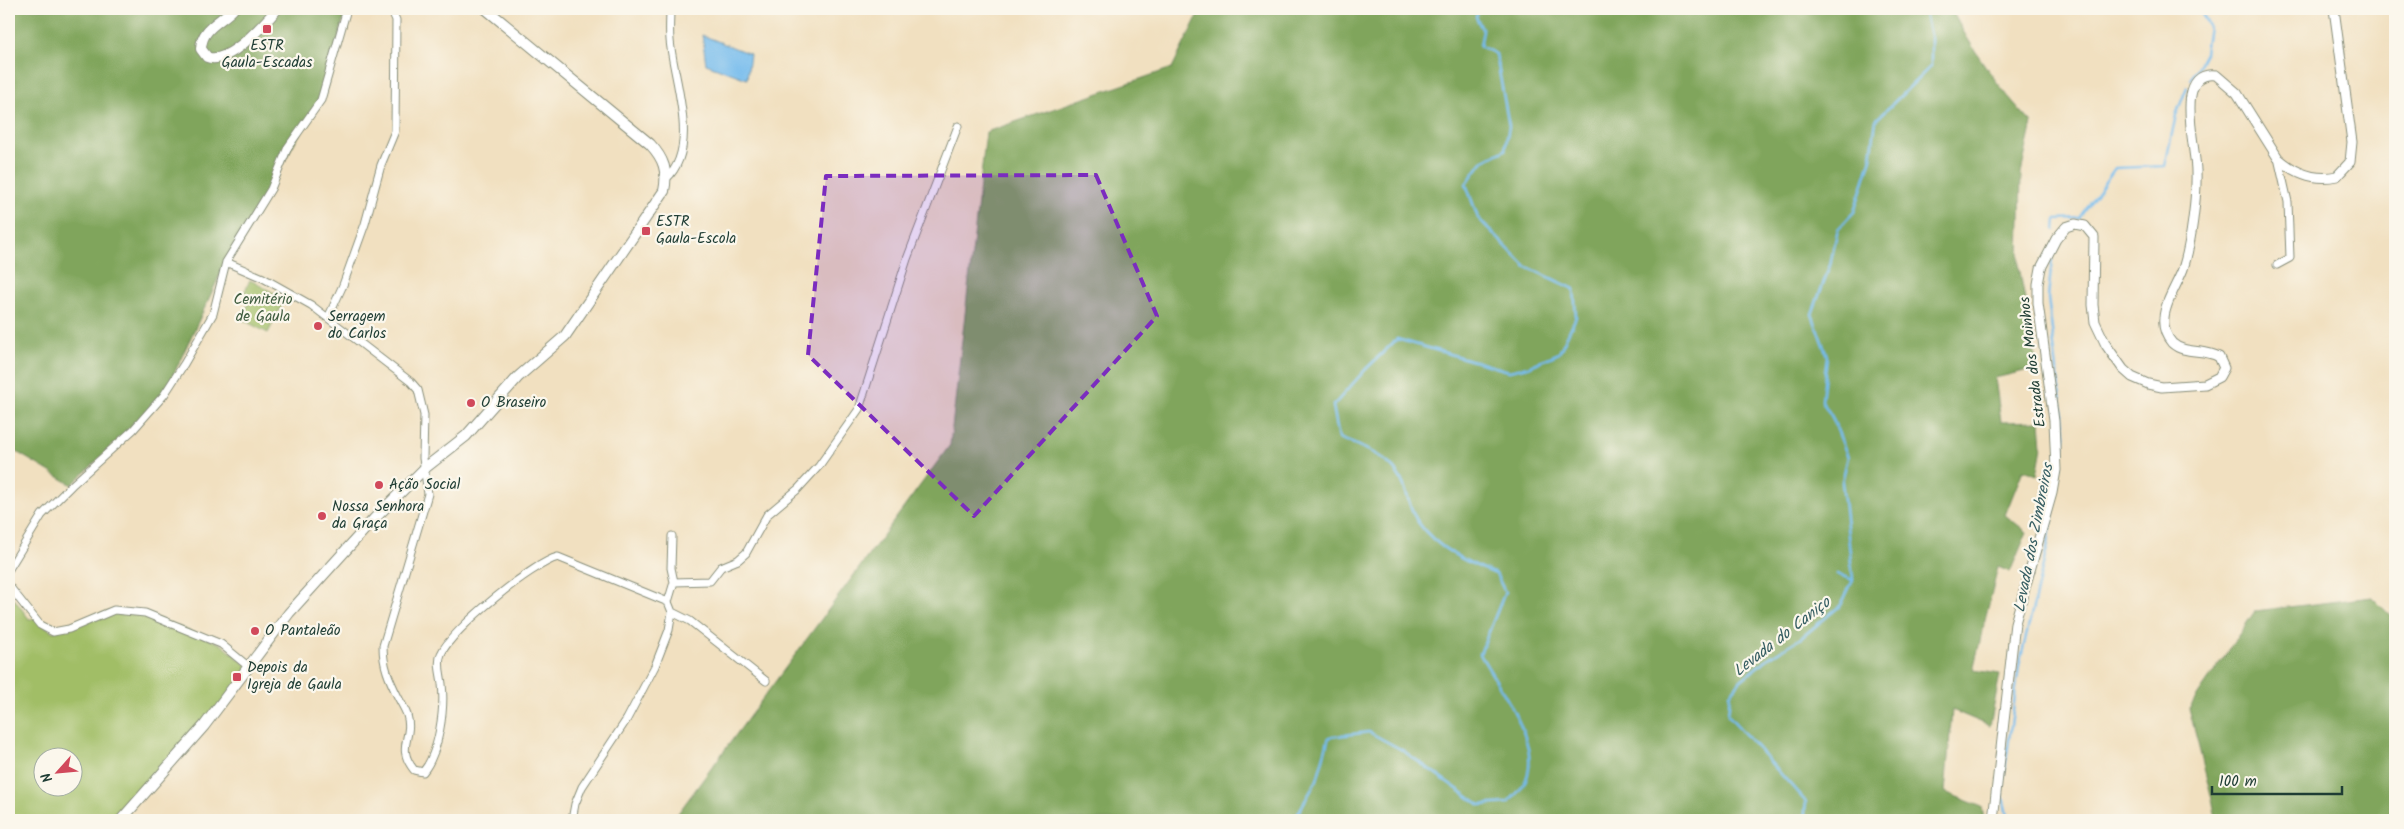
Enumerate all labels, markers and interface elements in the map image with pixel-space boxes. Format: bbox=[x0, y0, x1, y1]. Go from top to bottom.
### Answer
marker: ESTR Gaula-Escadas bbox=[261, 23, 273, 35]
place label: ESTR Gaula-Escadas bbox=[222, 34, 313, 75]
place label: ESTR Gaula-Escola bbox=[656, 210, 736, 251]
marker: ESTR Gaula-Escola bbox=[640, 225, 652, 237]
park label: Cemitério de Gaula bbox=[234, 288, 293, 329]
street label: Estrada dos Moinhos bbox=[2013, 295, 2053, 429]
place label: Serragem do Carlos bbox=[328, 305, 387, 346]
marker: Serragem do Carlos bbox=[312, 320, 324, 332]
place label: O Braseiro bbox=[481, 391, 546, 415]
marker: O Braseiro bbox=[465, 397, 477, 409]
water label: Levada dos Zimbreiros bbox=[2007, 459, 2061, 615]
place label: Ação Social bbox=[389, 473, 461, 497]
marker: Ação Social bbox=[373, 479, 385, 491]
place label: Nossa Senhora da Graça bbox=[332, 495, 424, 536]
marker: Nossa Senhora da Graça bbox=[316, 510, 328, 522]
water label: Levada do Caniço bbox=[1728, 590, 1837, 683]
place label: O Pantaleão bbox=[265, 619, 341, 643]
marker: O Pantaleão bbox=[249, 625, 261, 637]
place label: Depois da Igreja de Gaula bbox=[247, 656, 342, 697]
marker: Depois da Igreja de Gaula bbox=[231, 671, 243, 683]
north arrow bbox=[32, 746, 82, 796]
scale bar bbox=[2212, 764, 2342, 796]
text: N bbox=[35, 768, 59, 786]
text: 100 m bbox=[2219, 770, 2257, 794]

